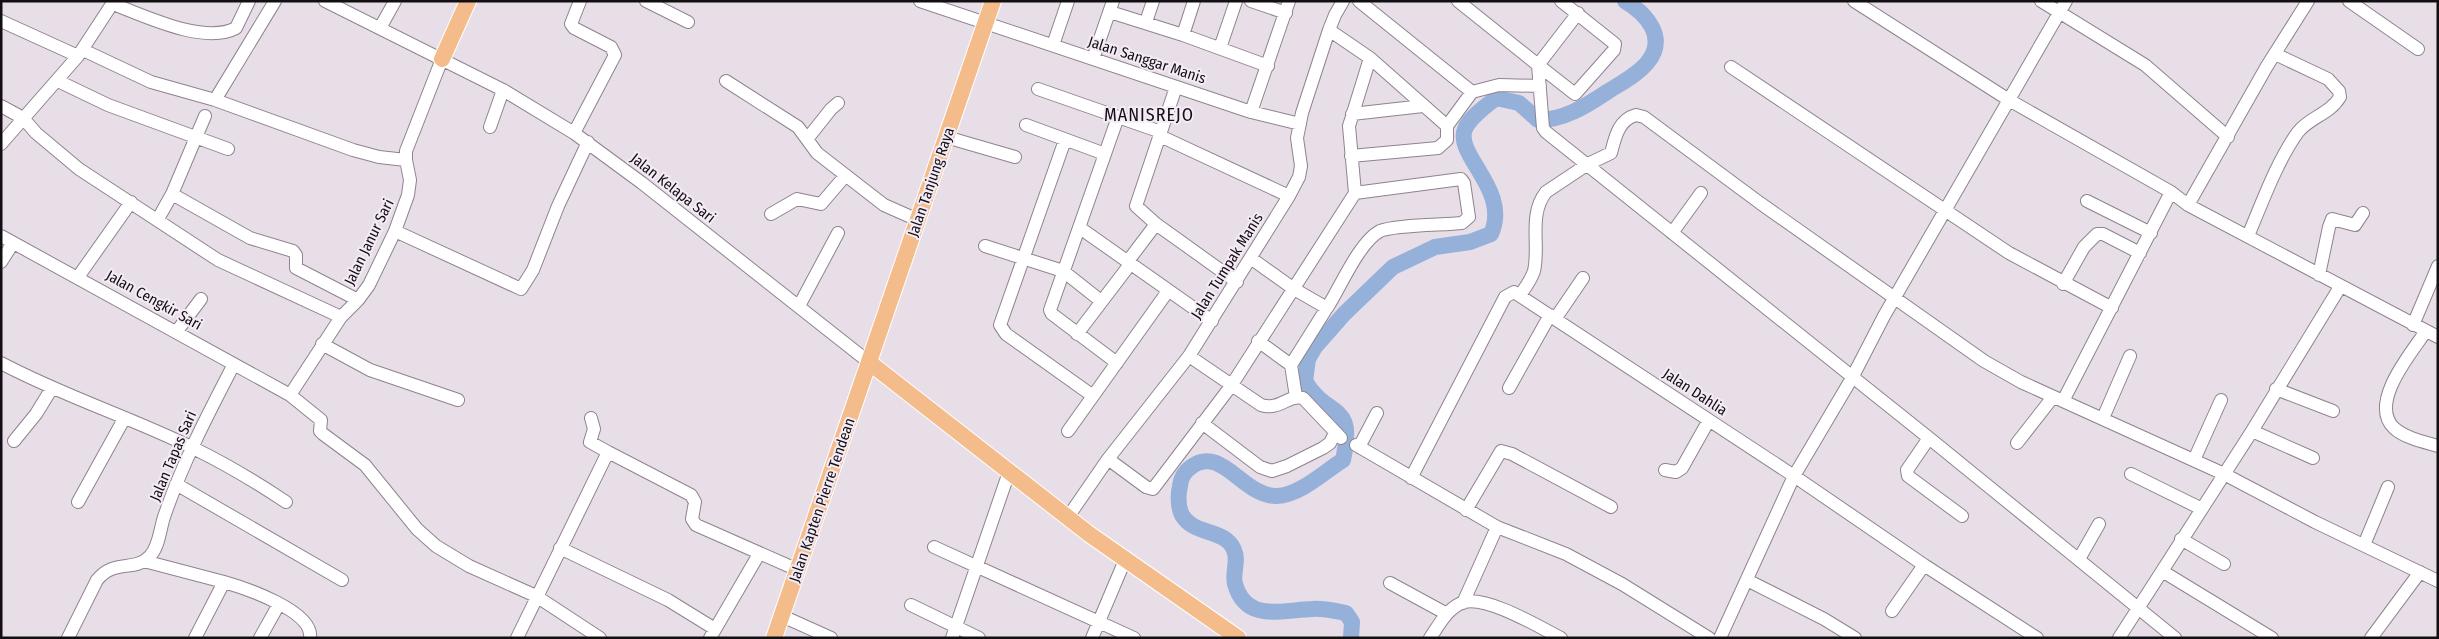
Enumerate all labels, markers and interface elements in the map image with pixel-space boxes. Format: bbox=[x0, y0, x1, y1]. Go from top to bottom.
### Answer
street label: Jalan Sanggar Manis bbox=[1086, 32, 1208, 88]
district label: MANISREJO bbox=[1104, 104, 1194, 126]
street label: Jalan Tanjung Raya bbox=[904, 125, 958, 239]
street label: Jalan Kelapa Sari bbox=[627, 149, 719, 227]
street label: Jalan Janur Sari bbox=[340, 196, 398, 288]
street label: Jalan Tumpak Manis bbox=[1187, 210, 1267, 322]
street label: Jalan Cengkir Sari bbox=[103, 266, 205, 334]
street label: Jalan Dahlia bbox=[1660, 365, 1730, 419]
street label: Jalan Tapas Sari bbox=[146, 408, 200, 504]
street label: Jalan Kapten Pierre Tendean bbox=[785, 415, 859, 585]

